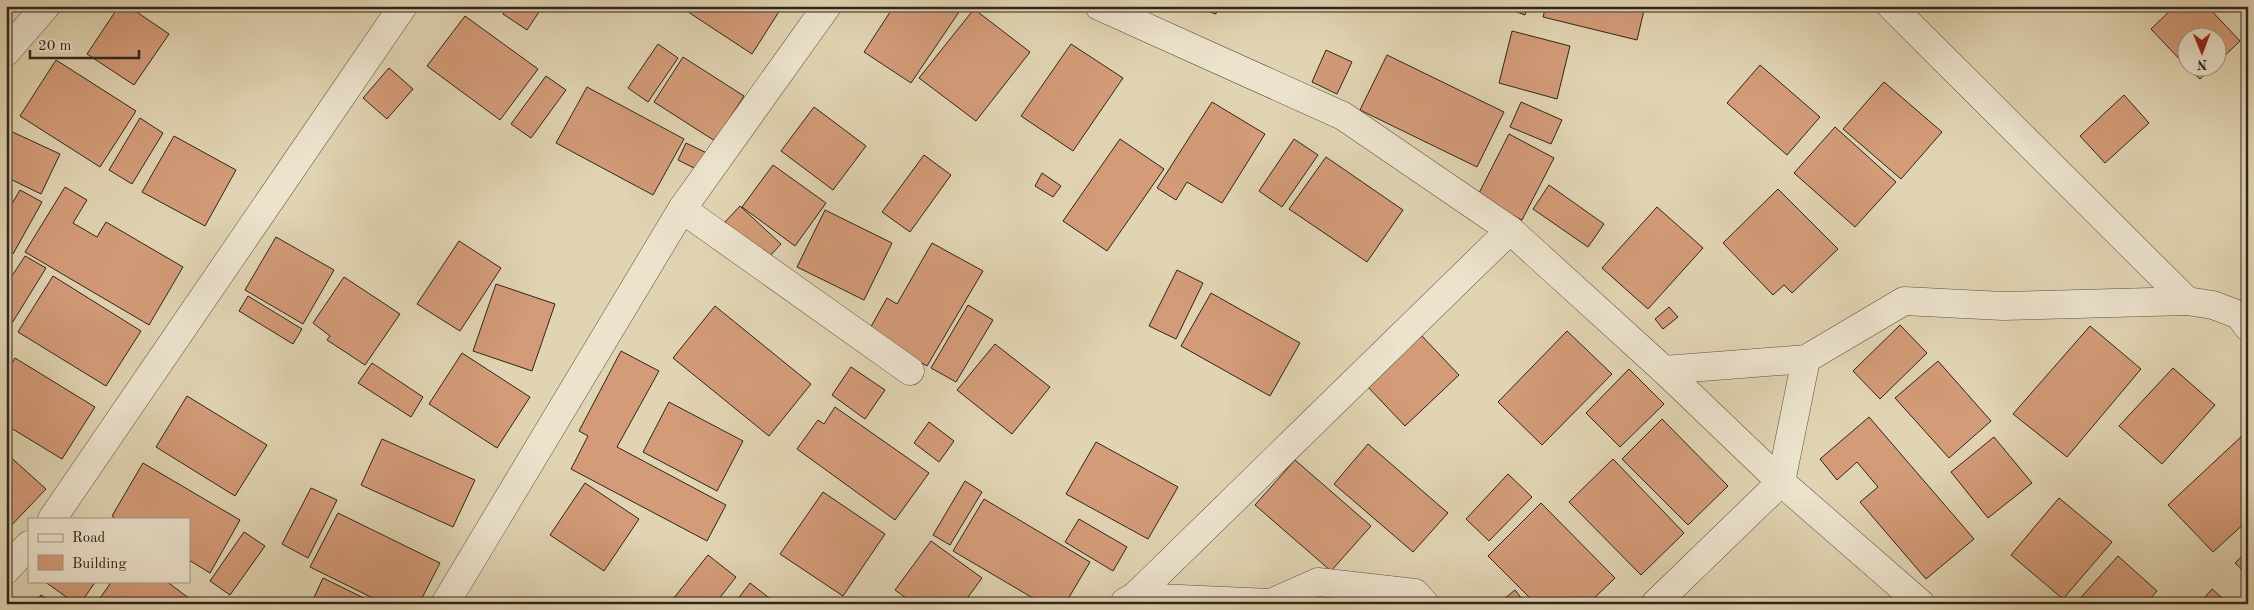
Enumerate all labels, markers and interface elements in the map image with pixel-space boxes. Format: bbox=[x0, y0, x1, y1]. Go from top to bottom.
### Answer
scale bar bbox=[30, 28, 139, 60]
north arrow bbox=[2176, 28, 2226, 78]
text: 20 m bbox=[38, 39, 72, 54]
text: N bbox=[2196, 57, 2208, 71]
legend bbox=[28, 518, 190, 582]
text: Road bbox=[72, 531, 106, 546]
text: Building bbox=[72, 557, 127, 572]

